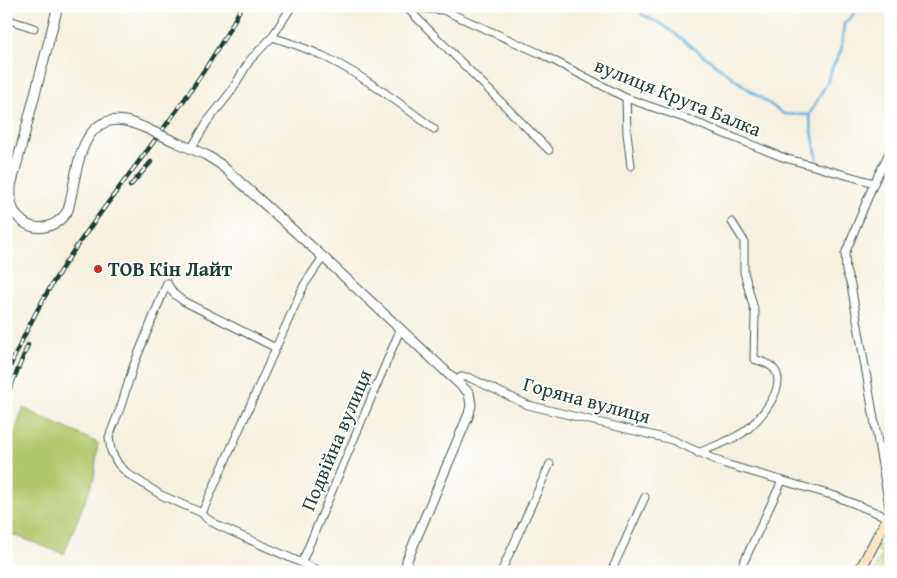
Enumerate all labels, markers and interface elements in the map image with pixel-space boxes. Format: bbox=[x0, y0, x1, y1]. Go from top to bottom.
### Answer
street label: вулиця Крута Балка bbox=[590, 50, 766, 143]
place label: ТОВ Кін Лайт bbox=[108, 254, 233, 283]
marker: ТОВ Кін Лайт bbox=[92, 263, 104, 275]
street label: Подвійна вулиця bbox=[293, 365, 378, 515]
street label: Горяна вулиця bbox=[520, 369, 654, 430]

